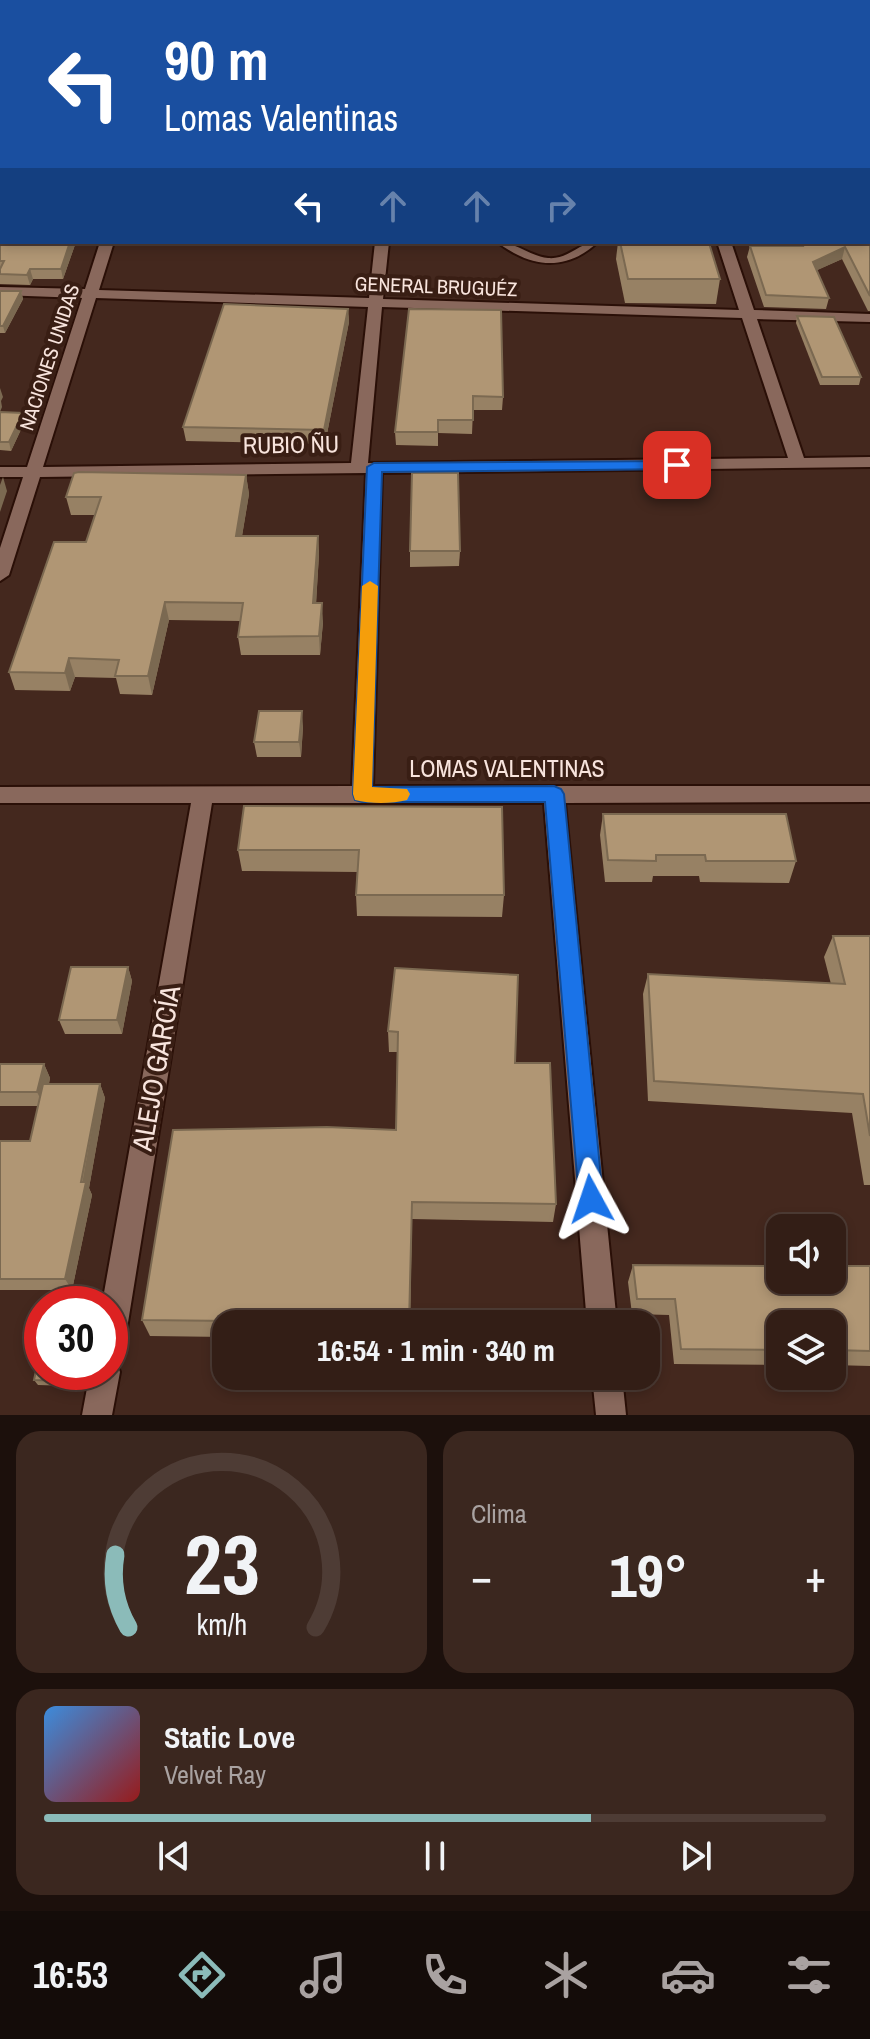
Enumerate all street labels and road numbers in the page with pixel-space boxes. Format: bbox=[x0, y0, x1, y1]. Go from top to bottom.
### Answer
street label: GENERAL BRUGUÉZ bbox=[354, 270, 518, 302]
street label: NACIONES UNIDAS bbox=[13, 280, 85, 434]
street label: RUBIO ÑU bbox=[243, 427, 339, 461]
street label: LOMAS VALENTINAS bbox=[409, 752, 605, 784]
street label: ALEJO GARCÍA bbox=[123, 982, 189, 1155]

